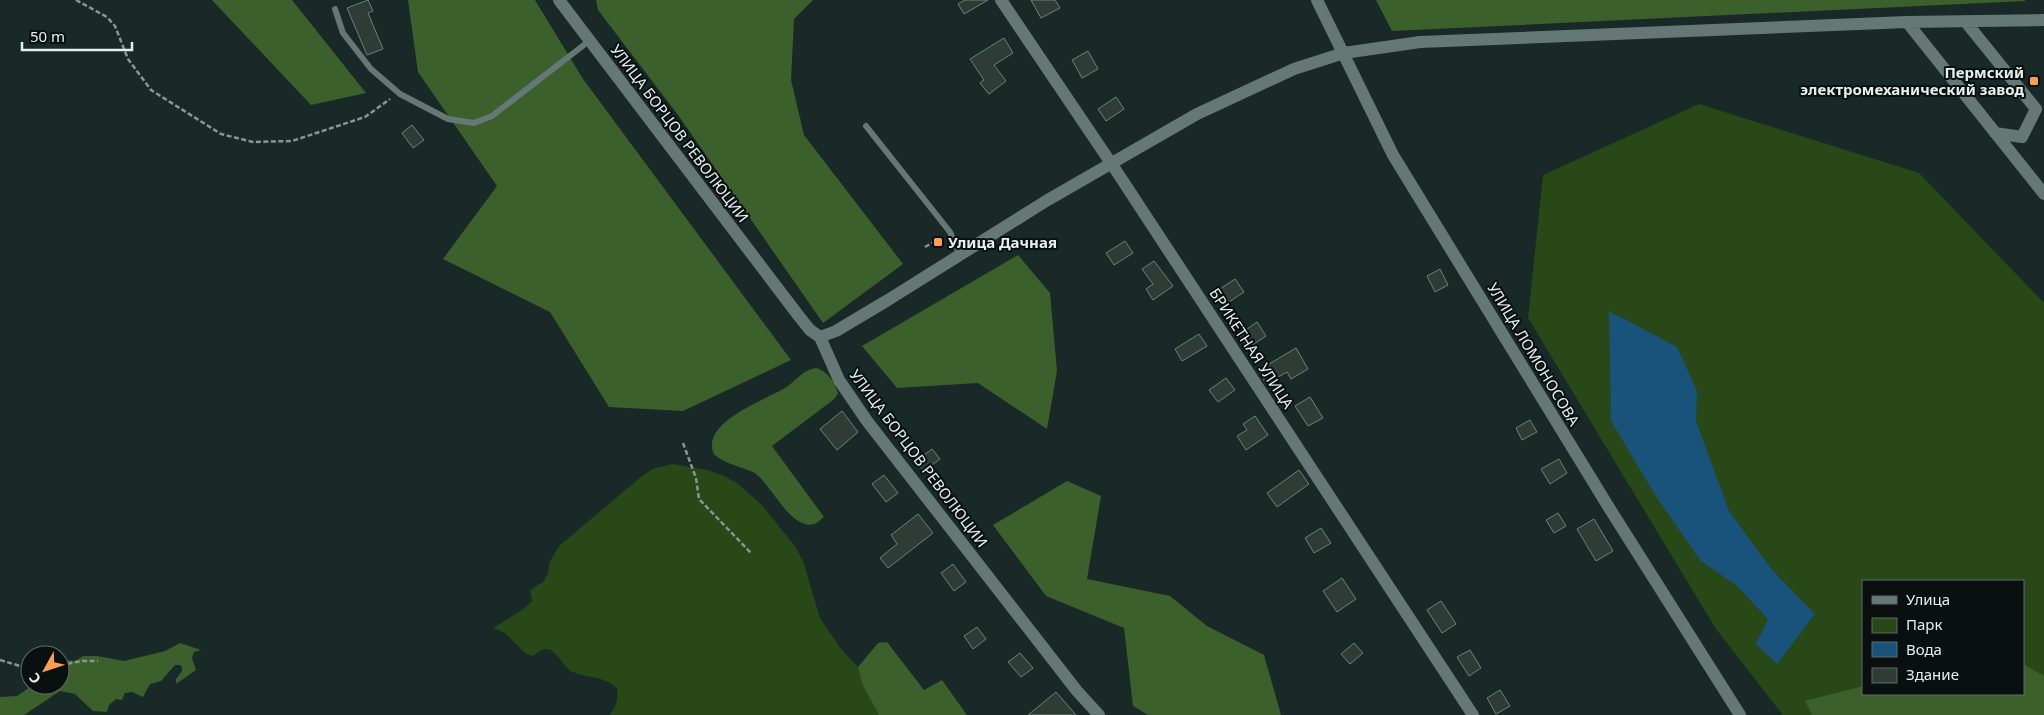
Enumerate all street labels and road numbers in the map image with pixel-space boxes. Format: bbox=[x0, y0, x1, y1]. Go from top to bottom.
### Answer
street label: УЛИЦА БОРЦОВ РЕВОЛЮЦИИ bbox=[606, 40, 754, 226]
street label: УЛИЦА ЛОМОНОСОВА bbox=[1483, 279, 1585, 430]
street label: БРИКЕТНАЯ УЛИЦА bbox=[1205, 284, 1299, 413]
street label: УЛИЦА БОРЦОВ РЕВОЛЮЦИИ bbox=[845, 365, 993, 551]

